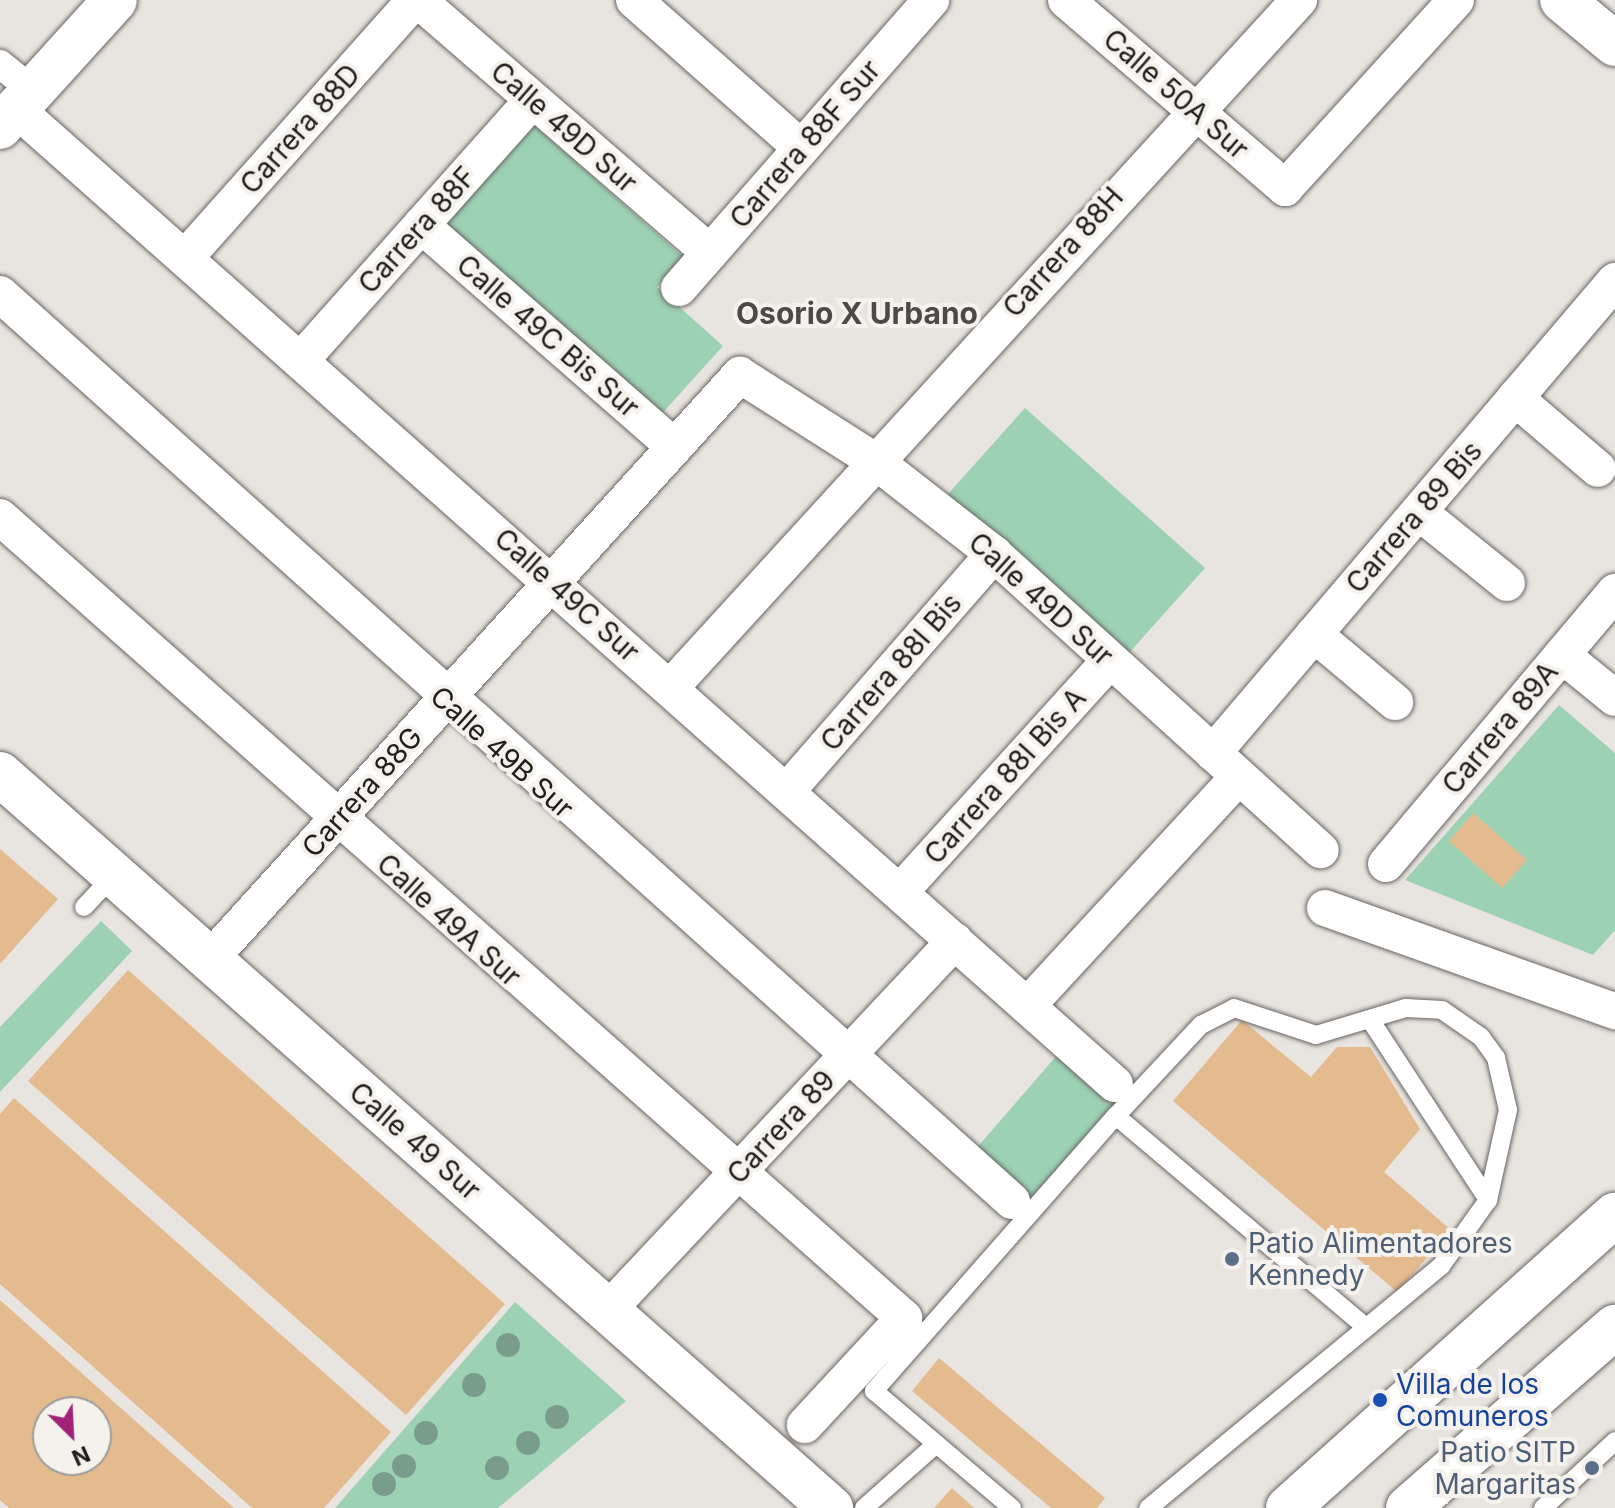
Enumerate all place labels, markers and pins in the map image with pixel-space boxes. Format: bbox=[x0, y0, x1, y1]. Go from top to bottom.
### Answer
place label: Patio Alimentadores Kennedy bbox=[1248, 1226, 1513, 1292]
marker: Patio Alimentadores Kennedy bbox=[1223, 1250, 1241, 1268]
place label: Villa de los Comuneros bbox=[1396, 1367, 1549, 1433]
marker: Villa de los Comuneros bbox=[1371, 1391, 1389, 1409]
place label: Patio SITP Margaritas bbox=[1434, 1435, 1576, 1501]
marker: Patio SITP Margaritas bbox=[1583, 1459, 1601, 1477]

